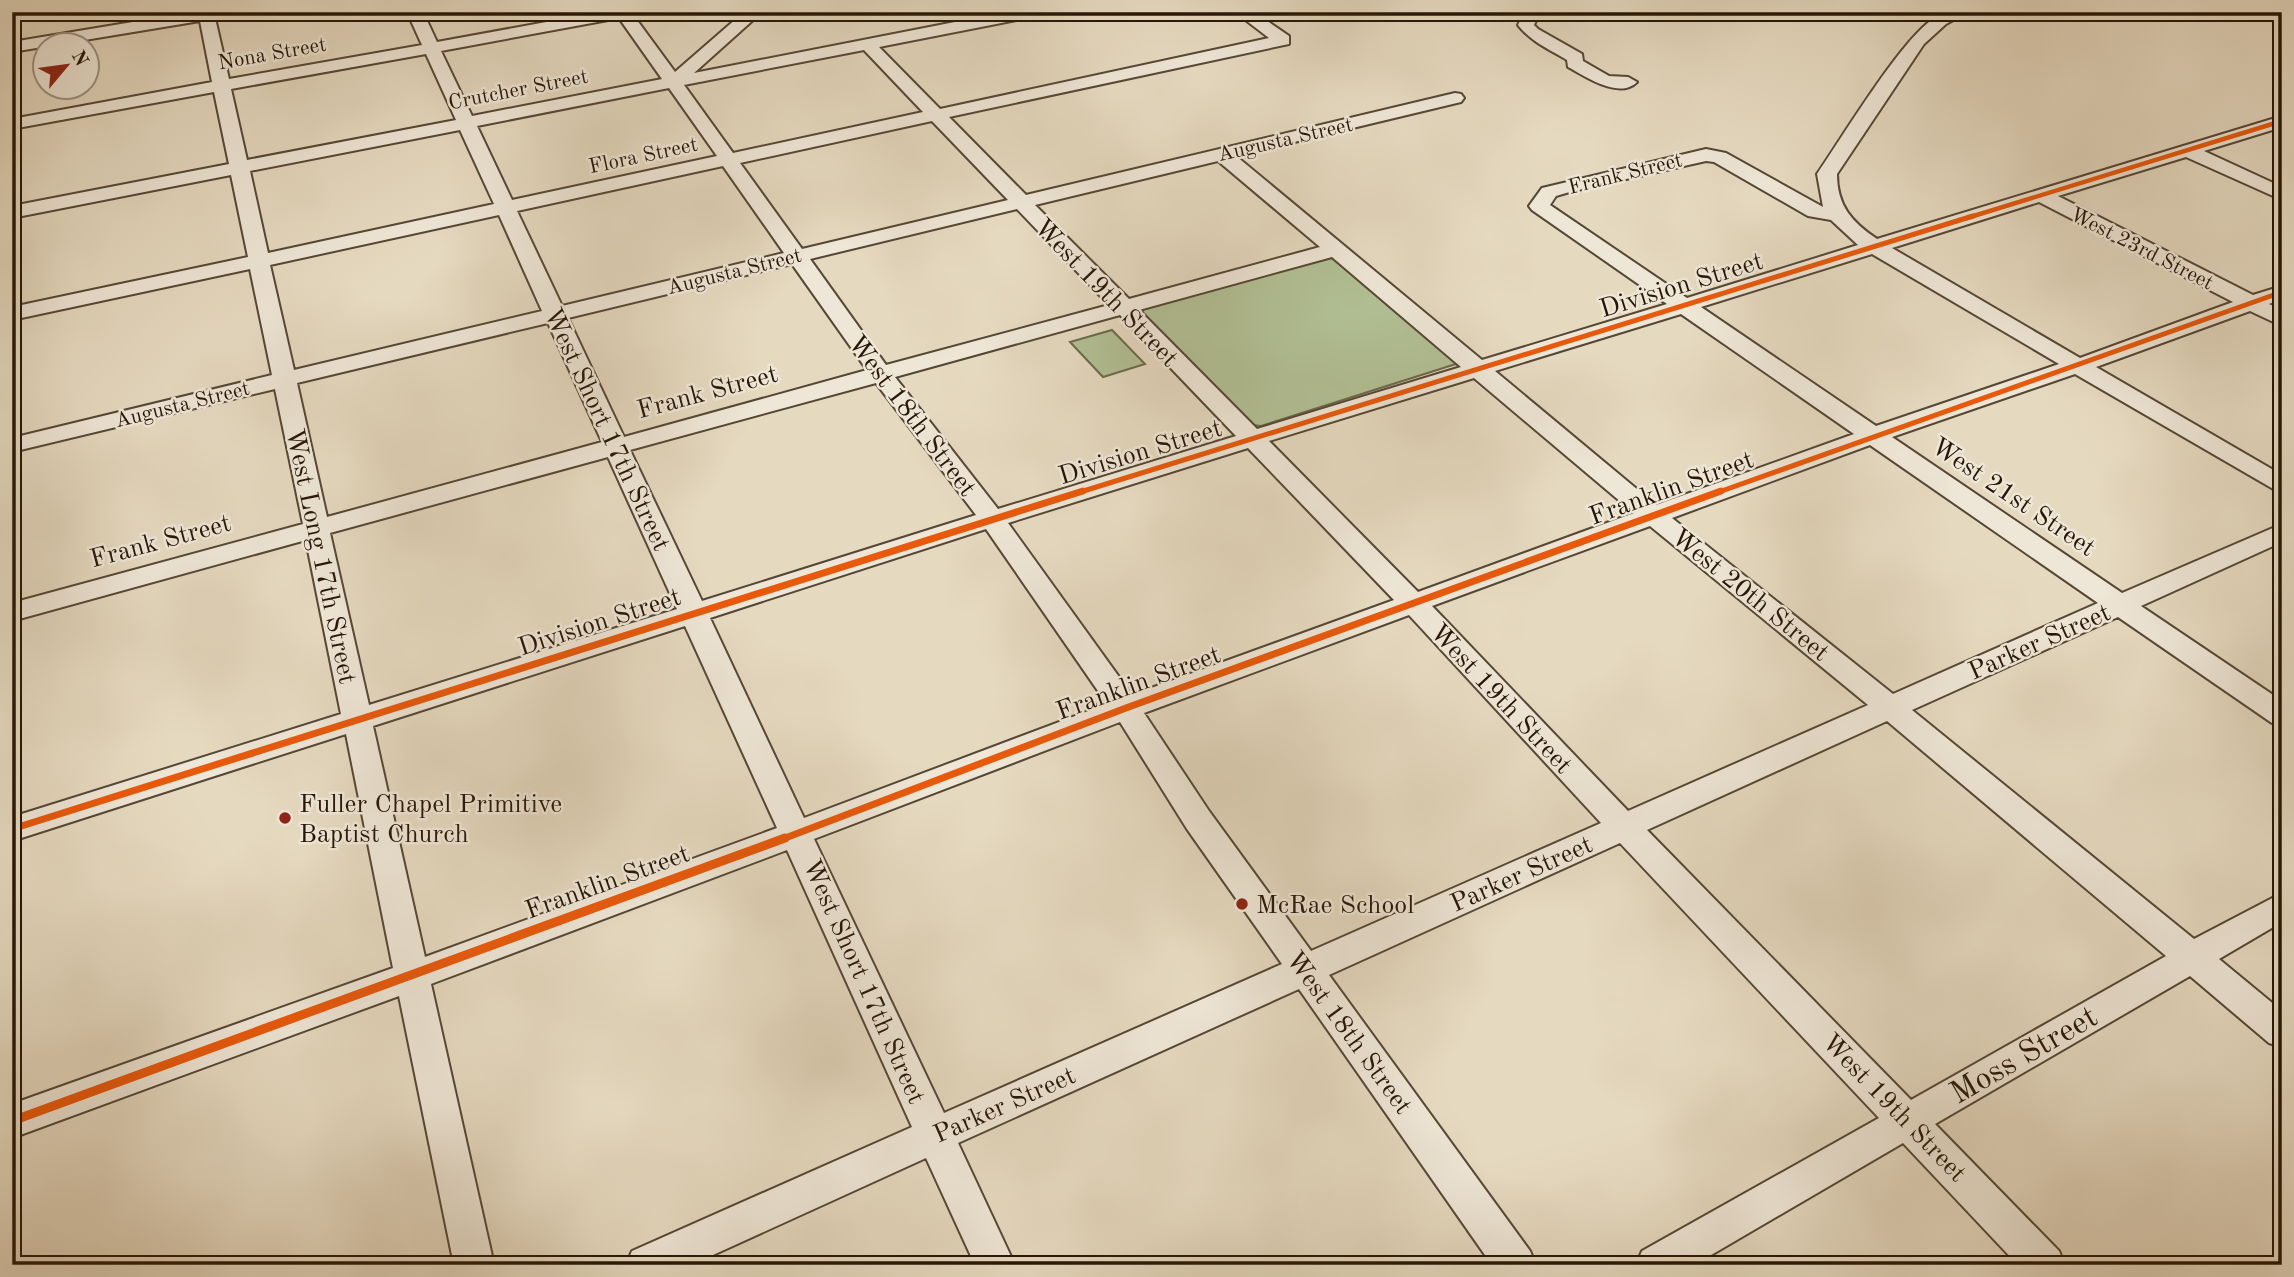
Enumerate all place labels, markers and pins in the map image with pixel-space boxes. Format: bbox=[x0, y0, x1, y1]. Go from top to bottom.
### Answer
place label: Fuller Chapel Primitive Baptist Church bbox=[299, 792, 562, 848]
marker: Fuller Chapel Primitive Baptist Church bbox=[277, 810, 293, 826]
place label: McRae School bbox=[1256, 893, 1414, 919]
marker: McRae School bbox=[1234, 896, 1250, 912]

